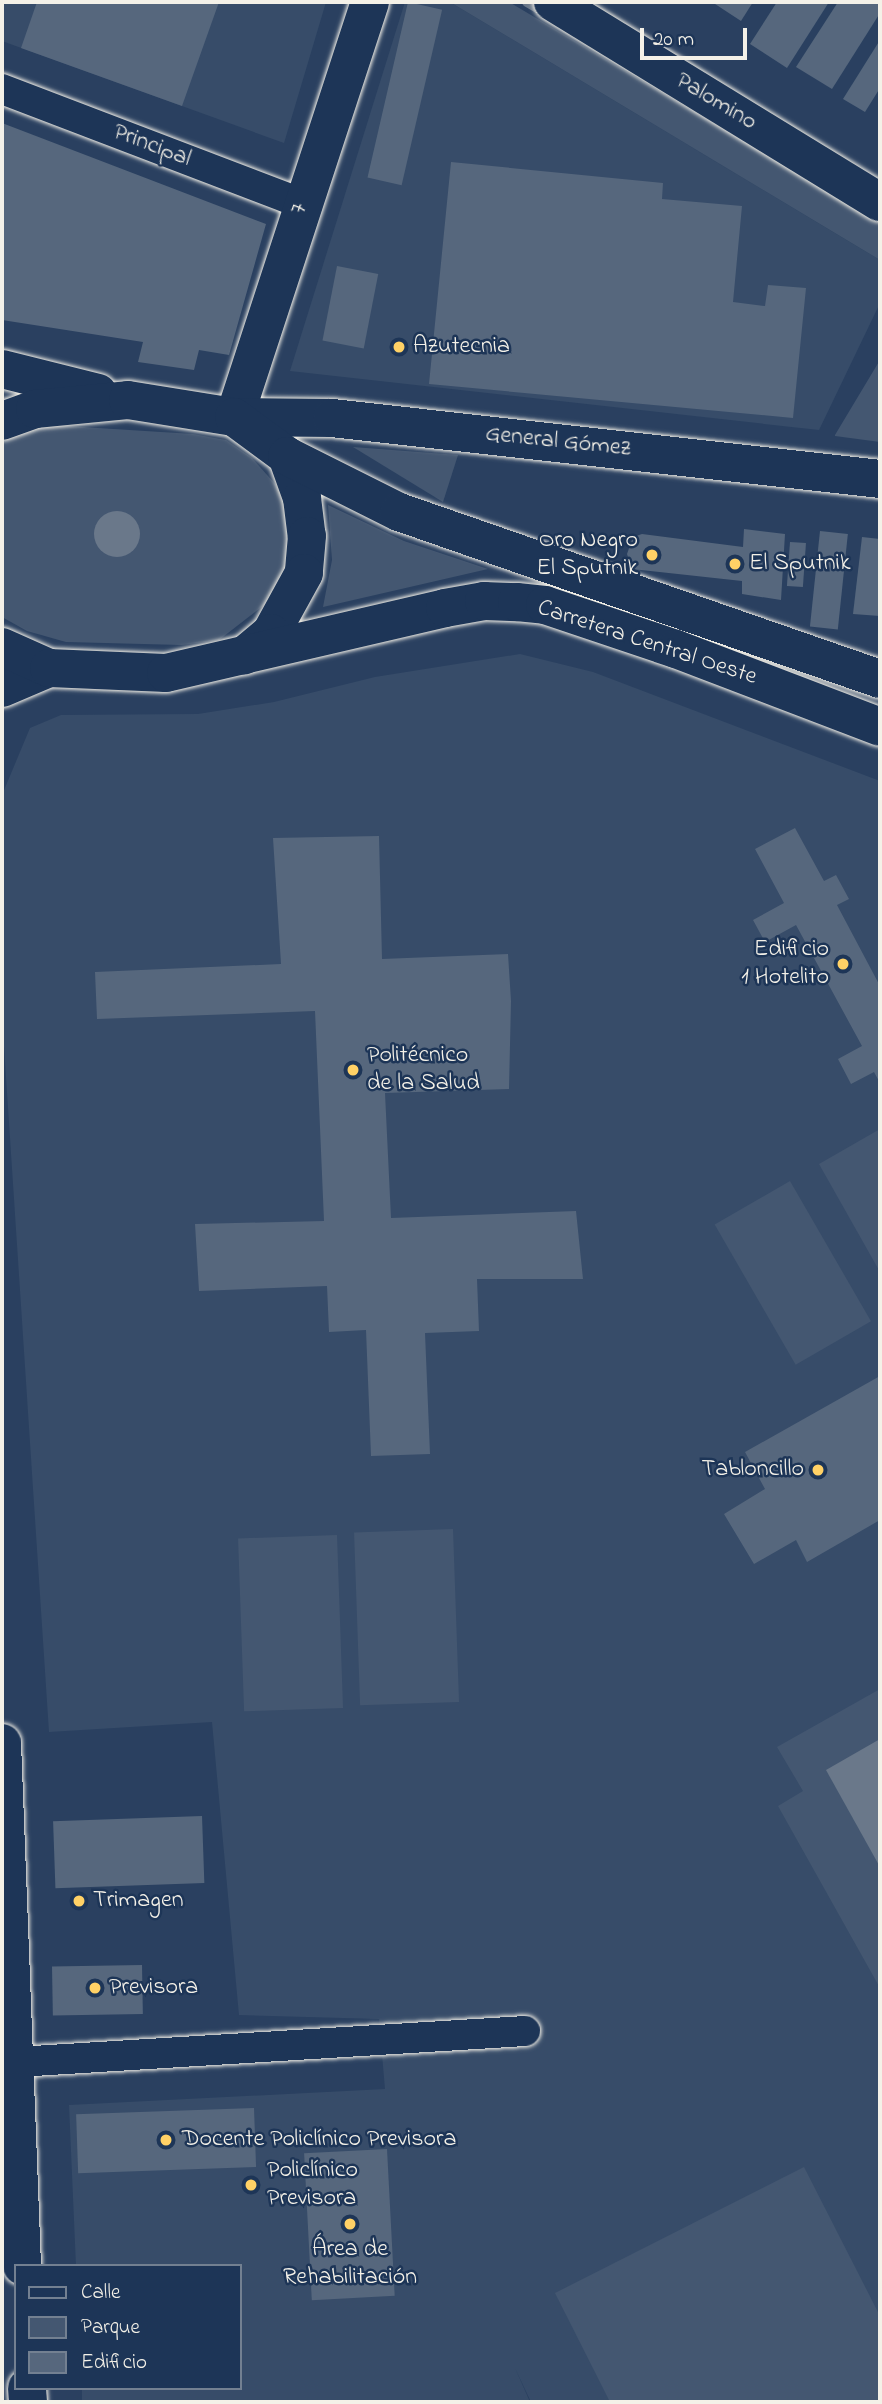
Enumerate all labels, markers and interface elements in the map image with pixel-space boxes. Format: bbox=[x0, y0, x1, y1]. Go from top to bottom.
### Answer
scale bar bbox=[644, 14, 751, 58]
text: 20 m bbox=[653, 25, 694, 55]
street label: Palomino bbox=[670, 67, 762, 137]
street label: Principal bbox=[109, 118, 195, 174]
street label: 7 bbox=[285, 200, 315, 218]
place label: Azutecnia bbox=[413, 333, 510, 361]
marker: Azutecnia bbox=[391, 339, 407, 355]
street label: General Gómez bbox=[484, 420, 632, 464]
place label: Oro Negro El Sputnik bbox=[537, 527, 638, 583]
marker: Oro Negro El Sputnik bbox=[644, 547, 660, 563]
place label: El Sputnik bbox=[749, 550, 850, 578]
marker: El Sputnik bbox=[727, 556, 743, 572]
street label: Carretera Central Oeste bbox=[534, 594, 760, 692]
place label: Edificio 1 Hotelito bbox=[741, 936, 829, 992]
marker: Edificio 1 Hotelito bbox=[835, 956, 851, 972]
place label: Politécnico de la Salud bbox=[367, 1042, 480, 1098]
marker: Politécnico de la Salud bbox=[345, 1062, 361, 1078]
place label: Tabloncillo bbox=[701, 1456, 804, 1484]
marker: Tabloncillo bbox=[810, 1462, 826, 1478]
place label: Trimagen bbox=[93, 1887, 183, 1915]
marker: Trimagen bbox=[71, 1893, 87, 1909]
place label: Previsora bbox=[109, 1974, 198, 2002]
marker: Previsora bbox=[87, 1980, 103, 1996]
place label: Docente Policlínico Previsora bbox=[182, 2126, 456, 2154]
marker: Docente Policlínico Previsora bbox=[156, 2130, 176, 2150]
place label: Policlínico Previsora bbox=[267, 2157, 358, 2213]
marker: Policlínico Previsora bbox=[241, 2175, 261, 2195]
marker: Área de Rehabilitación bbox=[342, 2216, 358, 2232]
place label: Área de Rehabilitación bbox=[283, 2236, 417, 2292]
legend bbox=[14, 2264, 242, 2390]
text: Calle bbox=[81, 2278, 120, 2308]
text: Parque bbox=[81, 2313, 140, 2343]
text: Edificio bbox=[81, 2348, 147, 2378]

